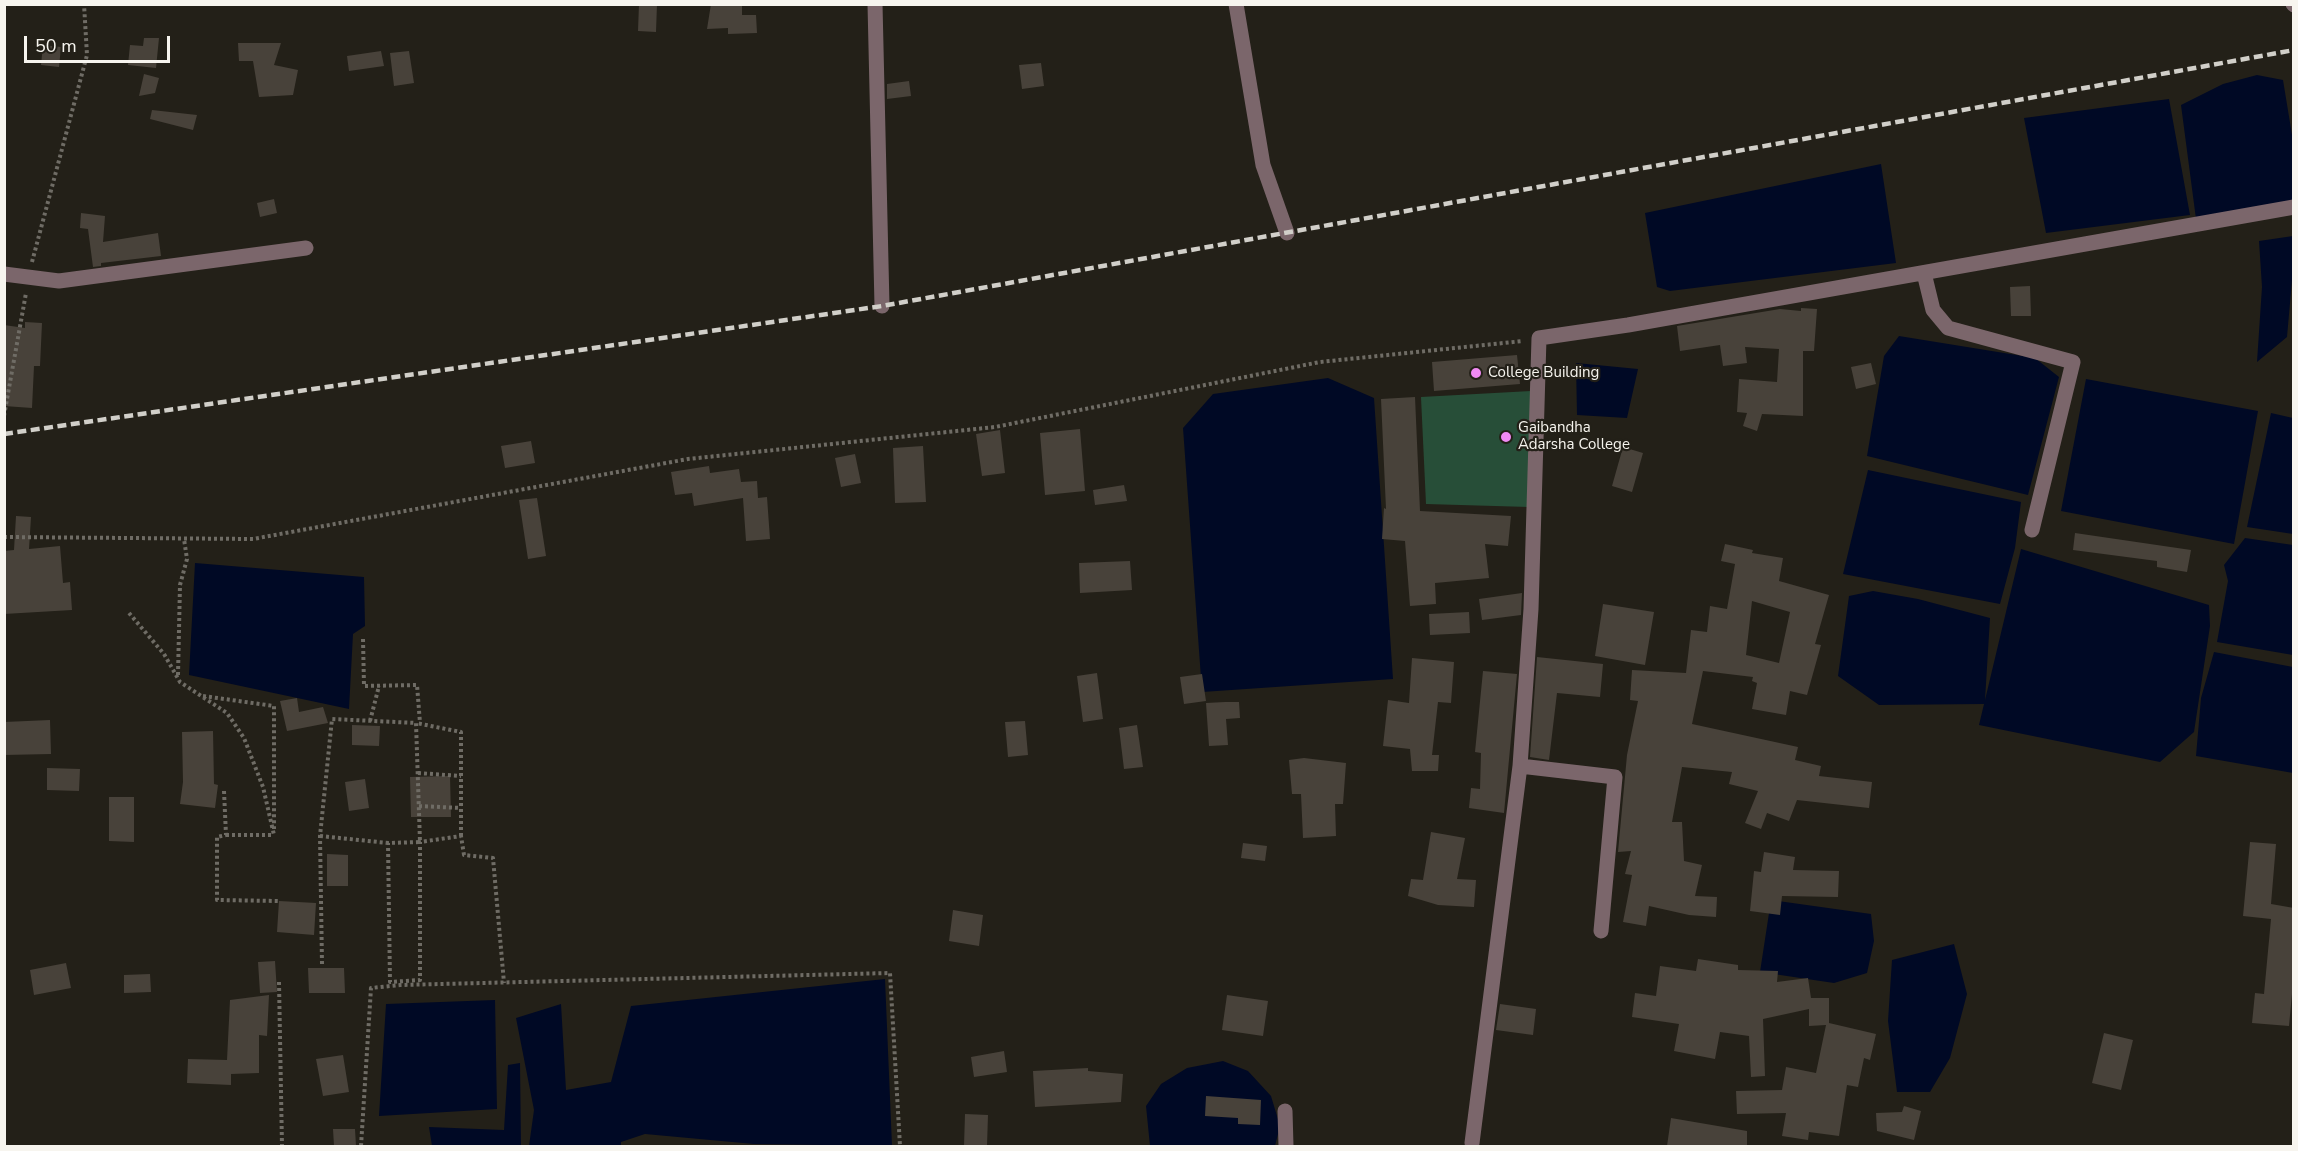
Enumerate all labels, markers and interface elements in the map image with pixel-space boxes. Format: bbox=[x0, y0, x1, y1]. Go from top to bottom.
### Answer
scale bar bbox=[27, 24, 172, 62]
text: 50 m bbox=[35, 34, 77, 58]
place label: College Building bbox=[1488, 364, 1599, 382]
marker: College Building bbox=[1469, 366, 1483, 380]
place label: Gaibandha Adarsha College bbox=[1518, 419, 1630, 454]
marker: Gaibandha Adarsha College bbox=[1499, 430, 1513, 444]

